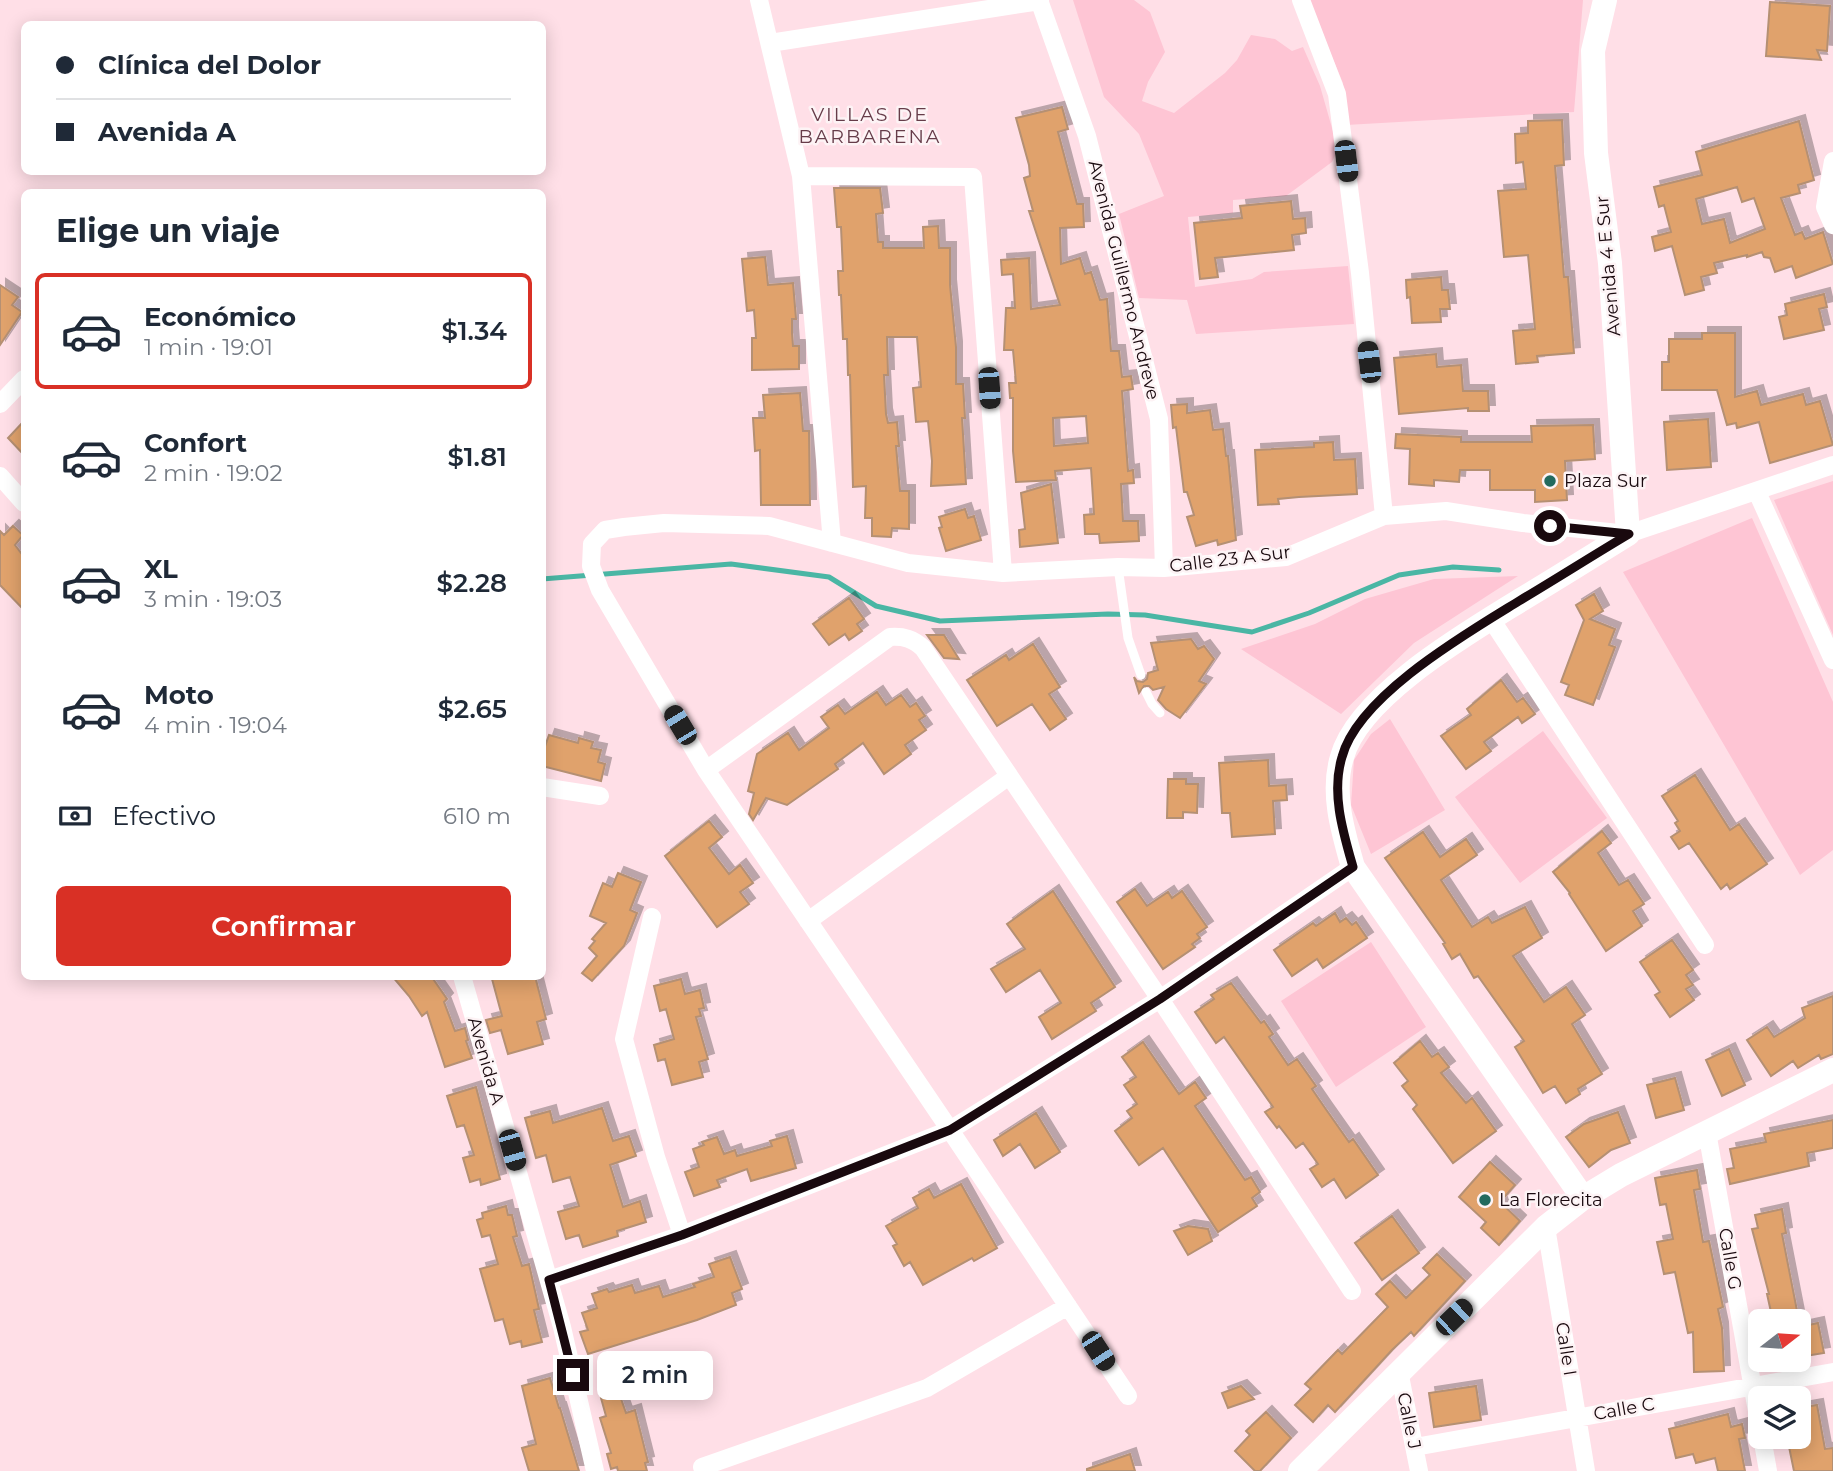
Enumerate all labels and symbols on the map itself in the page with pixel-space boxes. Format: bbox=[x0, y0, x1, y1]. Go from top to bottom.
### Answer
district label: VILLAS DE BARBARENA bbox=[799, 103, 942, 148]
car bbox=[1334, 139, 1359, 183]
street label: Avenida Guillermo Andreve bbox=[1084, 158, 1164, 402]
street label: Avenida 4 E Sur bbox=[1591, 195, 1625, 337]
car bbox=[1357, 340, 1382, 384]
car bbox=[978, 366, 1001, 410]
place label: Plaza Sur bbox=[1564, 470, 1647, 492]
marker: Plaza Sur bbox=[1542, 473, 1558, 489]
route start bbox=[1534, 510, 1566, 542]
street label: Calle 23 A Sur bbox=[1168, 541, 1292, 577]
car bbox=[661, 702, 700, 748]
street label: Avenida A bbox=[463, 1015, 509, 1107]
car bbox=[497, 1127, 528, 1173]
place label: La Florecita bbox=[1499, 1189, 1603, 1211]
marker: La Florecita bbox=[1477, 1192, 1493, 1208]
street label: Calle G bbox=[1714, 1226, 1746, 1292]
car bbox=[1432, 1295, 1477, 1339]
north arrow bbox=[1748, 1309, 1811, 1372]
street label: Calle I bbox=[1551, 1321, 1581, 1377]
car bbox=[1078, 1328, 1119, 1374]
callout: 2 min bbox=[598, 1350, 713, 1400]
route end bbox=[557, 1359, 589, 1391]
street label: Calle J bbox=[1392, 1391, 1426, 1451]
street label: Calle C bbox=[1592, 1393, 1656, 1425]

